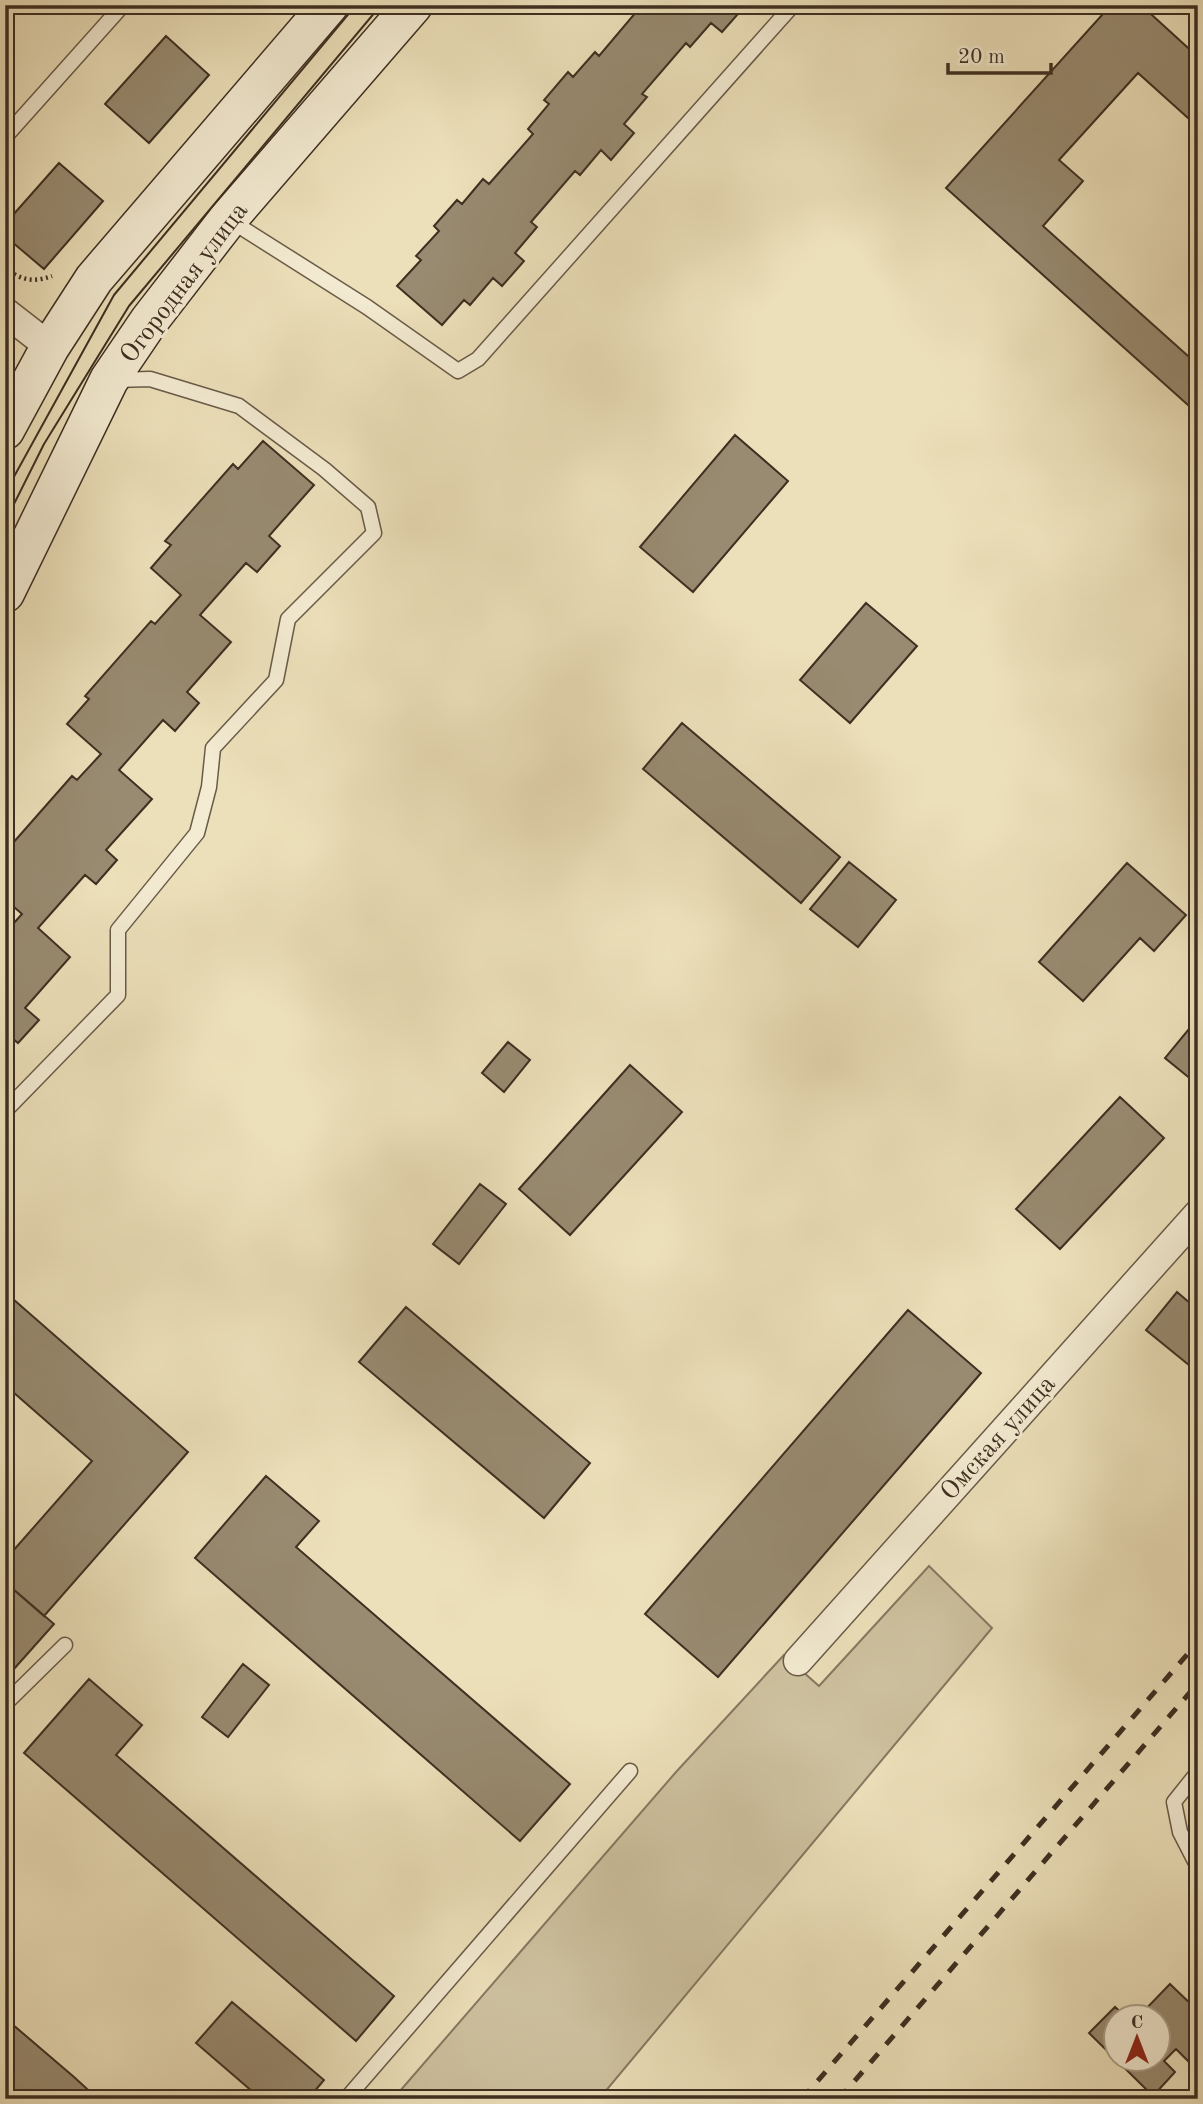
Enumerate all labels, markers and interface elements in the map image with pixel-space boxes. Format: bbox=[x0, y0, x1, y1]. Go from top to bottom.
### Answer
scale bar bbox=[948, 32, 1051, 76]
text: 20 m bbox=[958, 47, 1005, 68]
street label: Огородная улица bbox=[116, 198, 253, 368]
street label: Омская улица bbox=[936, 1371, 1061, 1506]
north arrow bbox=[1102, 2002, 1172, 2072]
text: С bbox=[1131, 2014, 1143, 2033]

